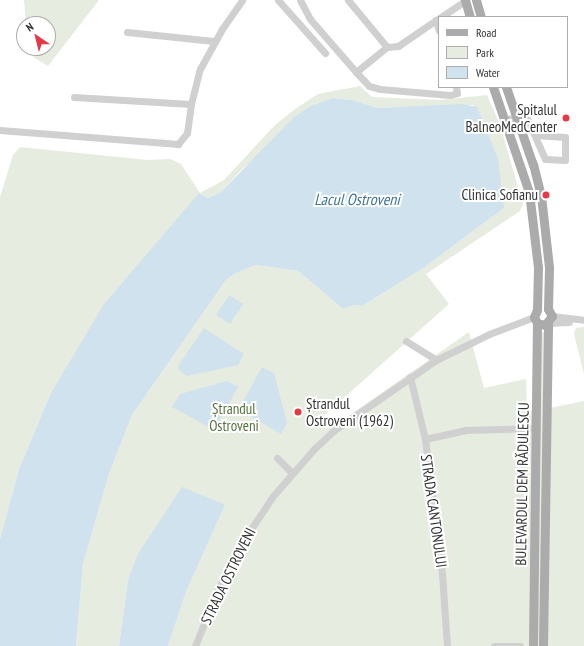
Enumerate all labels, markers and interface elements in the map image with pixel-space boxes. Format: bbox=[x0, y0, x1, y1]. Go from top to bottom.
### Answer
north arrow bbox=[16, 16, 56, 56]
legend bbox=[438, 16, 568, 88]
text: N bbox=[23, 20, 36, 34]
text: Road bbox=[476, 25, 496, 40]
text: Park bbox=[476, 45, 494, 60]
text: Water bbox=[476, 65, 500, 80]
place label: Spitalul BalneoMedCenter bbox=[466, 100, 557, 135]
marker: Spitalul BalneoMedCenter bbox=[560, 112, 572, 124]
place label: Clinica Sofianu bbox=[461, 186, 538, 204]
water label: Lacul Ostroveni bbox=[314, 189, 400, 209]
marker: Clinica Sofianu bbox=[541, 190, 551, 200]
place label: Ștrandul Ostroveni (1962) bbox=[306, 394, 393, 429]
park label: Ștrandul Ostroveni bbox=[209, 399, 259, 434]
street label: BULEVARDUL DEM RĂDULESCU bbox=[512, 402, 532, 566]
marker: Ștrandul Ostroveni (1962) bbox=[293, 407, 303, 417]
street label: STRADA CANTONULUI bbox=[417, 453, 451, 569]
street label: STRADA OSTROVENI bbox=[197, 524, 259, 628]

